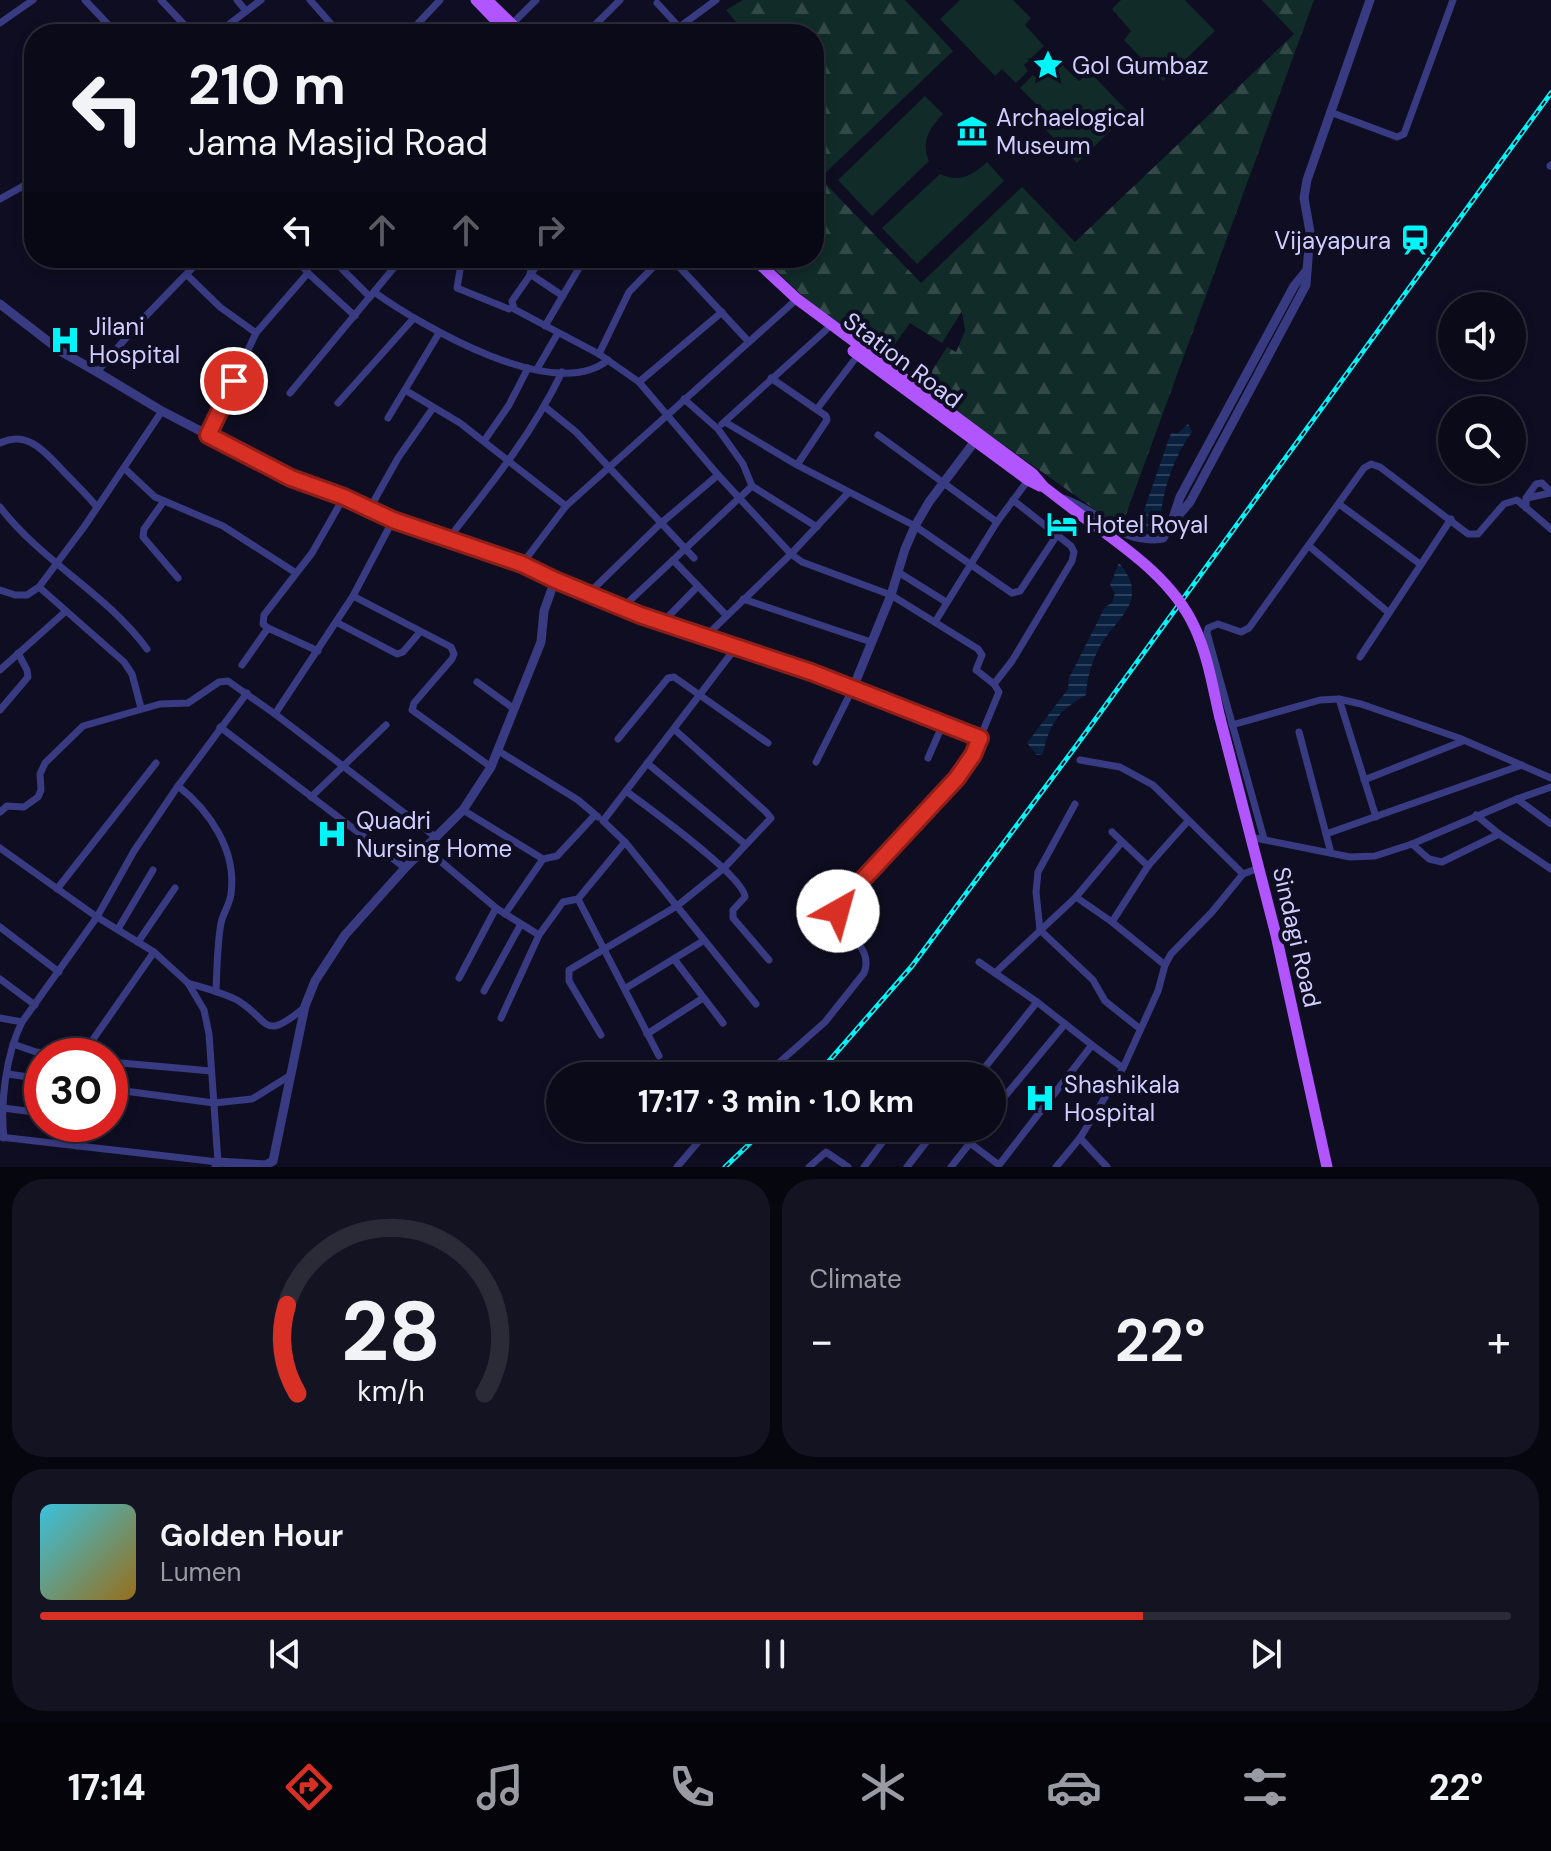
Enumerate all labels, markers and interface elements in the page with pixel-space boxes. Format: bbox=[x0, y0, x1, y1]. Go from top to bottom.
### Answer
text: 210 m bbox=[188, 48, 346, 121]
place icon: Gol Gumbaz bbox=[1031, 48, 1065, 82]
place label: Gol Gumbaz bbox=[1072, 50, 1209, 81]
icon: left bbox=[56, 56, 160, 160]
place label: Archaelogical Museum bbox=[996, 102, 1145, 161]
museum icon: Archaelogical Museum bbox=[955, 114, 989, 148]
text: Jama Masjid Road bbox=[188, 119, 488, 166]
icon: left bbox=[276, 208, 320, 252]
icon: ahead bbox=[360, 208, 404, 252]
icon: ahead bbox=[444, 208, 488, 252]
icon: right bbox=[528, 208, 572, 252]
station icon: Vijayapura bbox=[1398, 223, 1432, 257]
place label: Vijayapura bbox=[1274, 225, 1391, 256]
map controls bbox=[1438, 292, 1526, 484]
button: sound bbox=[1438, 292, 1526, 380]
street label: Station Road bbox=[837, 305, 969, 415]
place label: Jilani Hospital bbox=[89, 311, 180, 370]
hospital icon: Jilani Hospital bbox=[48, 323, 82, 357]
pin bbox=[200, 347, 268, 415]
icon: arrive bbox=[212, 359, 256, 403]
button: search bbox=[1438, 396, 1526, 484]
hotel icon: Hotel Royal bbox=[1045, 507, 1079, 541]
place label: Hotel Royal bbox=[1086, 509, 1208, 540]
place label: Quadri Nursing Home bbox=[356, 805, 512, 864]
hospital icon: Quadri Nursing Home bbox=[315, 817, 349, 851]
street label: Sindagi Road bbox=[1266, 864, 1328, 1010]
position arrow bbox=[796, 869, 880, 953]
speed limit sign: 30 bbox=[24, 1038, 128, 1142]
place label: Shashikala Hospital bbox=[1064, 1069, 1180, 1128]
hospital icon: Shashikala Hospital bbox=[1023, 1081, 1057, 1115]
text: 17:17 · 3 min · 1.0 km bbox=[638, 1082, 914, 1121]
text: Climate bbox=[810, 1262, 902, 1296]
text: 28 bbox=[341, 1277, 441, 1386]
text: 22° bbox=[1115, 1301, 1206, 1380]
text: − bbox=[810, 1312, 834, 1370]
text: + bbox=[1487, 1312, 1511, 1370]
text: km/h bbox=[357, 1373, 425, 1410]
text: Golden Hour bbox=[160, 1516, 343, 1555]
text: Lumen bbox=[160, 1555, 241, 1589]
icon: previous bbox=[263, 1632, 307, 1676]
icon: pause bbox=[753, 1632, 797, 1676]
icon: next bbox=[1244, 1632, 1288, 1676]
icon: directions bbox=[281, 1759, 337, 1815]
icon: music bbox=[472, 1759, 528, 1815]
icon: phone bbox=[664, 1759, 720, 1815]
icon: climate bbox=[855, 1759, 911, 1815]
icon: car bbox=[1046, 1759, 1102, 1815]
icon: filters bbox=[1237, 1759, 1293, 1815]
text: 17:14 bbox=[68, 1764, 146, 1811]
text: 22° bbox=[1429, 1764, 1483, 1811]

